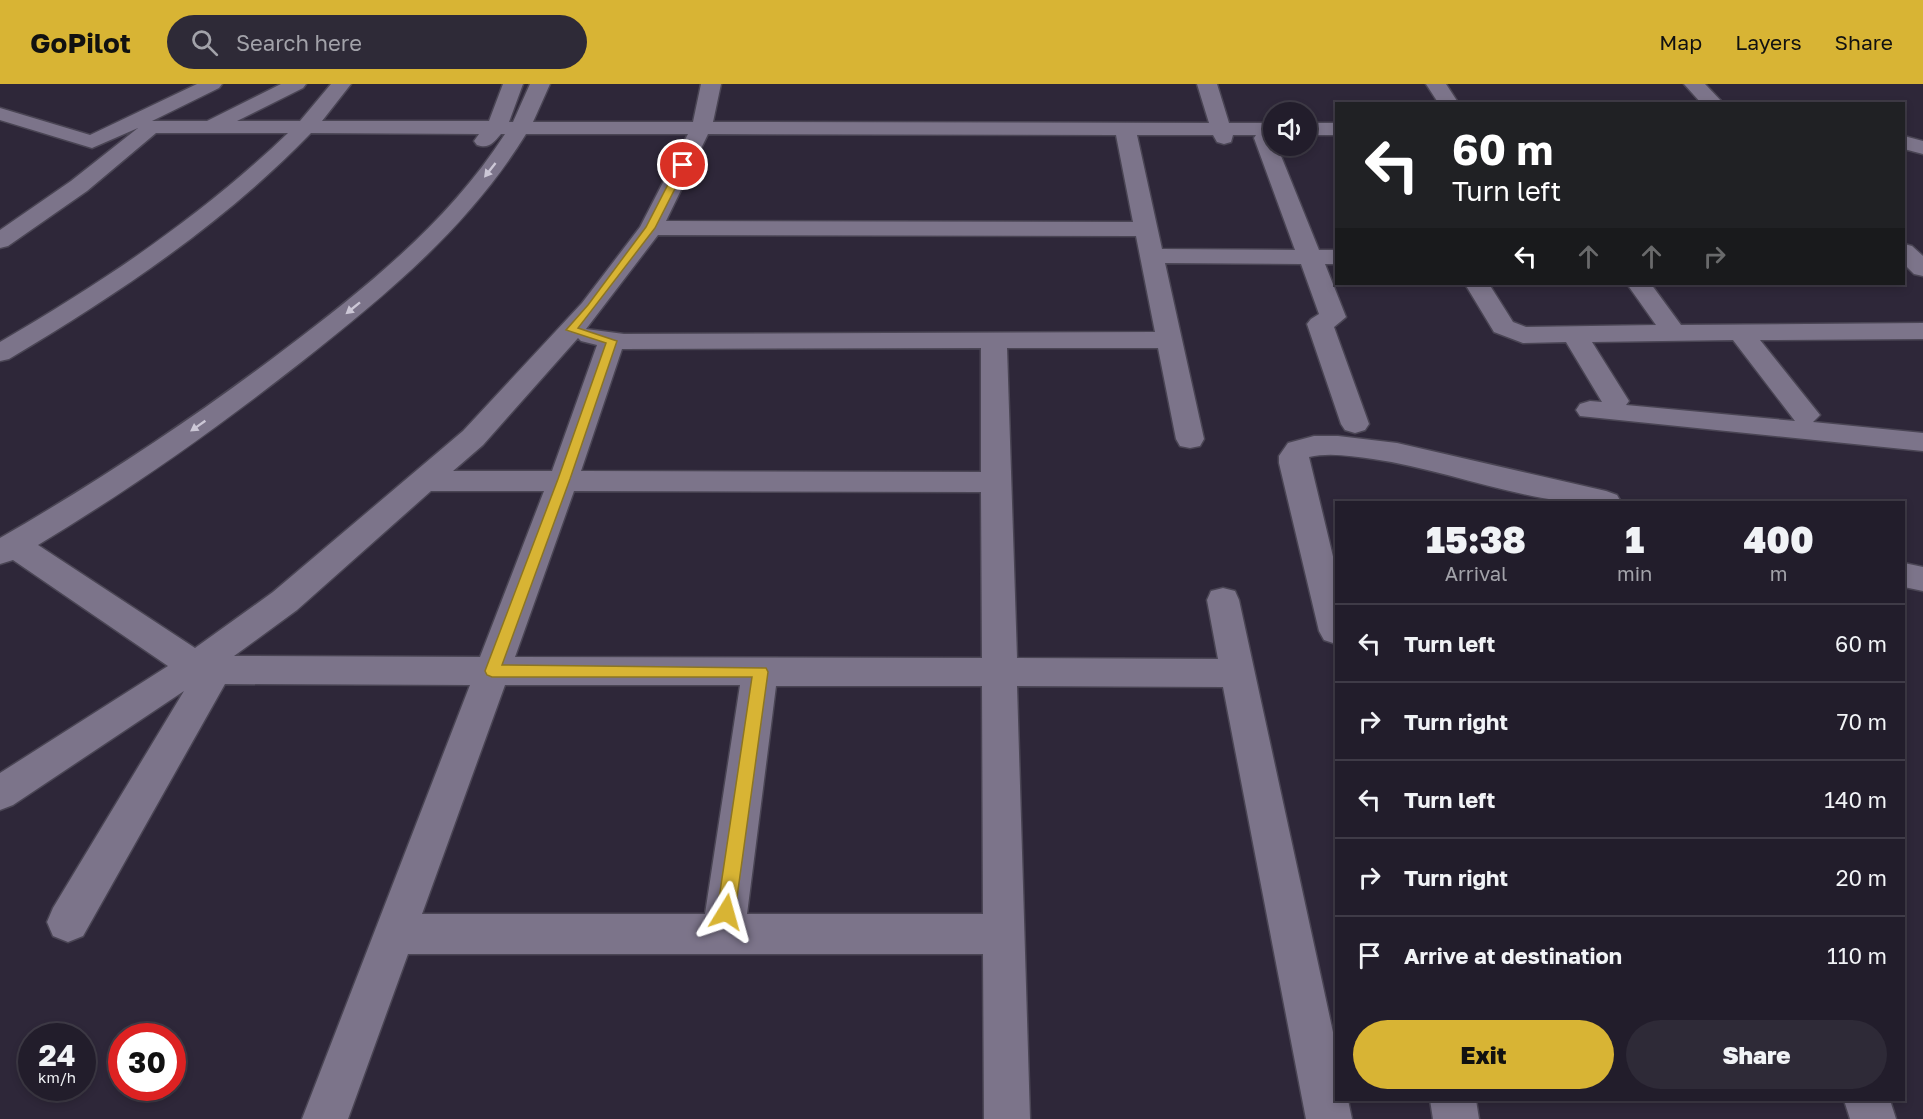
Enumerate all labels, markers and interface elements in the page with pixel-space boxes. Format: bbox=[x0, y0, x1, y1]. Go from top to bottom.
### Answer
search box bbox=[167, 15, 587, 69]
text: GoPilot bbox=[30, 26, 131, 59]
icon: search bbox=[188, 26, 221, 59]
text: Search here bbox=[236, 29, 362, 56]
text: Map bbox=[1659, 29, 1702, 55]
text: Layers bbox=[1735, 29, 1802, 55]
text: Share bbox=[1835, 29, 1893, 55]
map controls bbox=[1263, 102, 1317, 156]
button: sound bbox=[1263, 102, 1317, 156]
text: 60 m bbox=[1452, 124, 1553, 174]
icon: left bbox=[1353, 126, 1431, 204]
pin bbox=[657, 139, 708, 190]
icon: arrive bbox=[666, 148, 699, 181]
one-way arrow bbox=[484, 162, 497, 178]
text: Turn left bbox=[1452, 175, 1561, 207]
icon: left bbox=[1509, 240, 1542, 273]
icon: ahead bbox=[1572, 240, 1605, 273]
icon: ahead bbox=[1635, 240, 1668, 273]
icon: right bbox=[1698, 240, 1731, 273]
one-way arrow bbox=[346, 301, 361, 314]
one-way arrow bbox=[190, 420, 206, 432]
text: 15:38 bbox=[1426, 518, 1526, 561]
text: 1 bbox=[1625, 518, 1644, 561]
text: 400 bbox=[1743, 518, 1814, 561]
text: Arrival bbox=[1445, 561, 1507, 585]
text: min bbox=[1617, 561, 1652, 585]
text: m bbox=[1770, 561, 1788, 585]
icon: left bbox=[1353, 627, 1386, 660]
text: Turn left bbox=[1404, 630, 1495, 657]
text: 60 m bbox=[1835, 630, 1887, 657]
icon: right bbox=[1353, 705, 1386, 738]
text: Turn right bbox=[1404, 708, 1508, 735]
text: 70 m bbox=[1837, 708, 1887, 735]
icon: left bbox=[1353, 783, 1386, 816]
text: Turn left bbox=[1404, 786, 1495, 813]
text: 140 m bbox=[1824, 786, 1887, 813]
icon: right bbox=[1353, 861, 1386, 894]
text: Turn right bbox=[1404, 864, 1508, 891]
text: 20 m bbox=[1836, 864, 1887, 891]
position arrow bbox=[694, 880, 758, 944]
icon: arrive bbox=[1353, 939, 1386, 972]
text: Arrive at destination bbox=[1404, 942, 1622, 969]
text: 110 m bbox=[1827, 942, 1887, 969]
button: Exit bbox=[1353, 1020, 1614, 1089]
button: Share bbox=[1626, 1020, 1887, 1089]
speed limit sign: 30 bbox=[108, 1023, 186, 1101]
text: 24 bbox=[38, 1037, 76, 1073]
text: km/h bbox=[38, 1068, 76, 1086]

